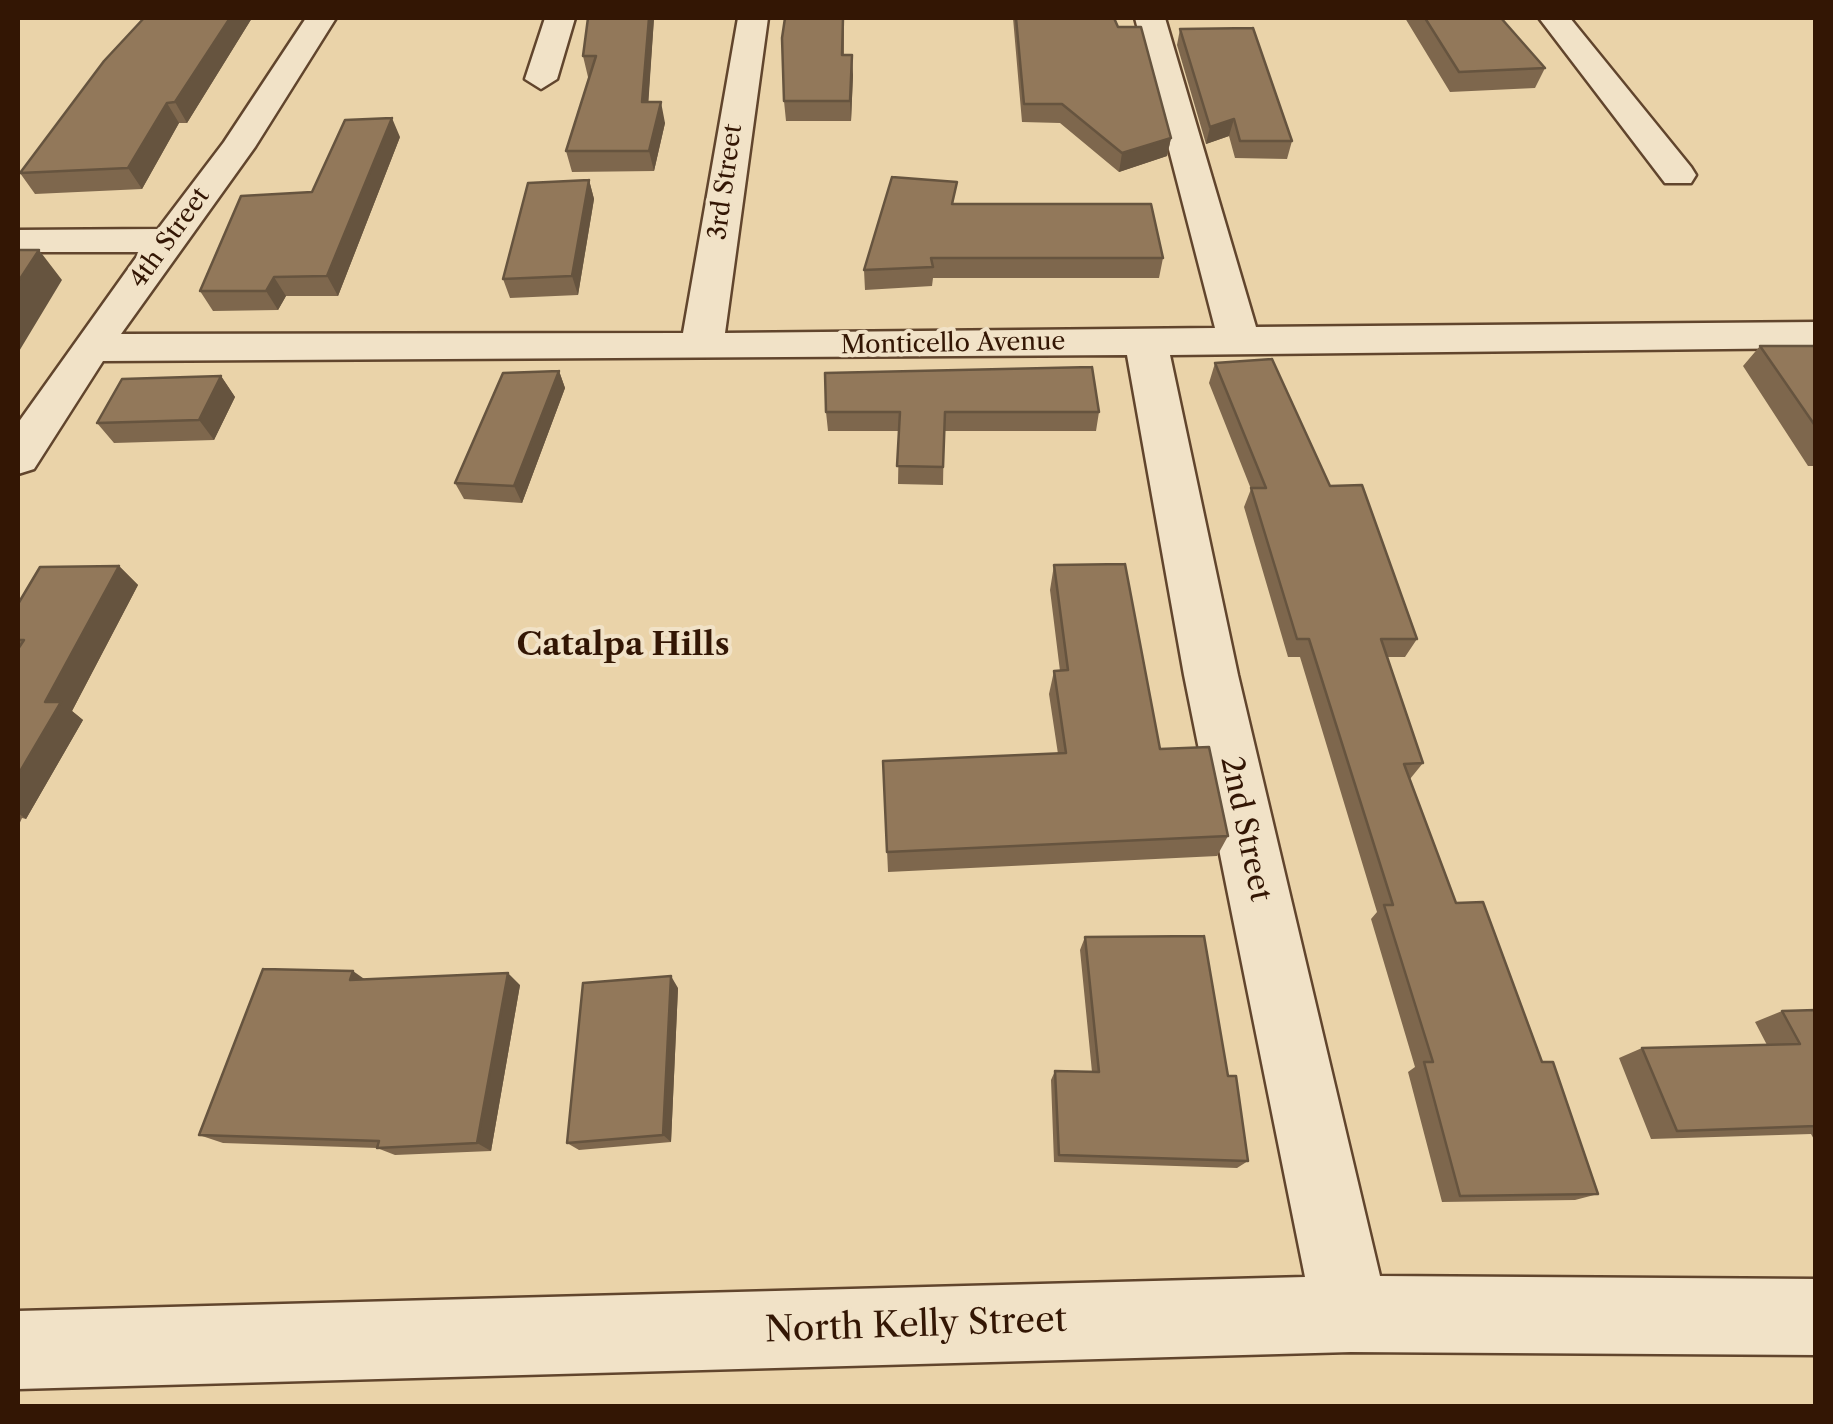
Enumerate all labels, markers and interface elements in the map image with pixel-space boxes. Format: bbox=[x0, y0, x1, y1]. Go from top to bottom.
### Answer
street label: 3rd Street bbox=[703, 122, 749, 242]
street label: 4th Street bbox=[124, 182, 216, 294]
street label: Monticello Avenue bbox=[840, 327, 1066, 361]
district label: Catalpa Hills bbox=[517, 627, 729, 665]
street label: 2nd Street bbox=[1212, 753, 1278, 905]
street label: North Kelly Street bbox=[764, 1300, 1068, 1352]

